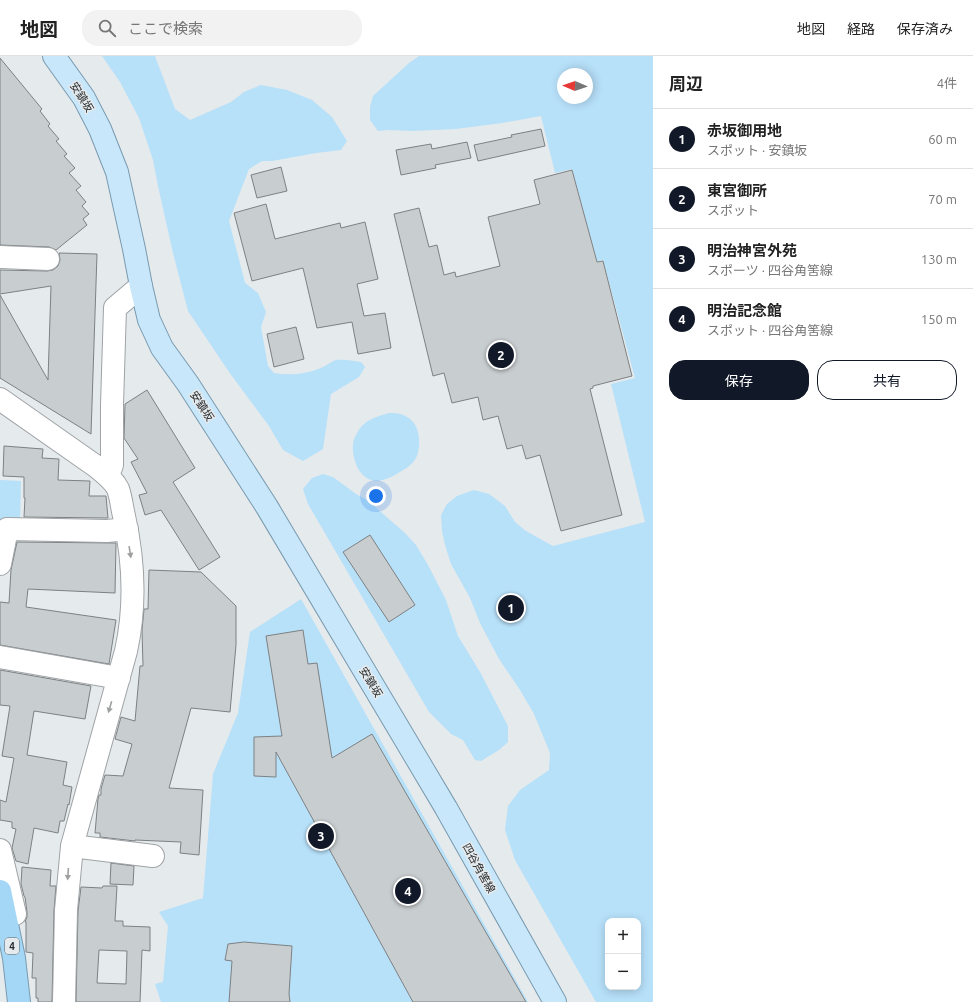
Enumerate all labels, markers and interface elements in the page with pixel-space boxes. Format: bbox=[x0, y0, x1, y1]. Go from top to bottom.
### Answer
search box bbox=[82, 10, 362, 46]
icon: search bbox=[96, 17, 118, 39]
text: 地図 bbox=[20, 18, 58, 40]
text: ここで検索 bbox=[128, 20, 203, 37]
text: 地図 bbox=[797, 21, 825, 37]
text: 経路 bbox=[847, 21, 875, 37]
text: 保存済み bbox=[897, 21, 953, 37]
north arrow bbox=[557, 68, 593, 104]
text: 周辺 bbox=[669, 74, 703, 93]
text: 4件 bbox=[937, 76, 957, 90]
street label: 安鎮坂 bbox=[68, 80, 96, 114]
text: 赤坂御用地 bbox=[707, 122, 782, 139]
text: 1 bbox=[678, 132, 686, 146]
text: 60 m bbox=[928, 132, 957, 146]
text: スポット · 安鎮坂 bbox=[707, 143, 807, 157]
text: 東宮御所 bbox=[707, 182, 767, 199]
text: 2 bbox=[678, 192, 686, 206]
text: 70 m bbox=[928, 192, 957, 206]
text: スポット bbox=[707, 203, 759, 217]
text: 明治神宮外苑 bbox=[707, 242, 797, 259]
text: 3 bbox=[678, 252, 686, 266]
text: 130 m bbox=[921, 252, 957, 266]
text: スポーツ · 四谷角筈線 bbox=[707, 263, 833, 277]
text: 明治記念館 bbox=[707, 302, 782, 319]
text: 4 bbox=[678, 312, 686, 326]
text: 150 m bbox=[921, 312, 957, 326]
text: スポット · 四谷角筈線 bbox=[707, 323, 833, 337]
pin: 2 bbox=[488, 340, 514, 370]
button: 保存 bbox=[669, 360, 809, 400]
button: 共有 bbox=[817, 360, 957, 400]
street label: 安鎮坂 bbox=[188, 389, 216, 423]
your location bbox=[366, 486, 386, 506]
one-way arrow bbox=[128, 546, 134, 558]
pin: 1 bbox=[498, 593, 524, 623]
street label: 安鎮坂 bbox=[357, 665, 385, 699]
one-way arrow bbox=[107, 701, 113, 713]
pin: 3 bbox=[308, 821, 334, 851]
street label: 四谷角筈線 bbox=[460, 841, 498, 895]
one-way arrow bbox=[65, 868, 72, 880]
pin: 4 bbox=[395, 876, 421, 906]
map controls bbox=[605, 918, 641, 990]
button: + bbox=[605, 918, 641, 954]
road number: 4 bbox=[5, 938, 19, 954]
button: − bbox=[605, 954, 641, 990]

